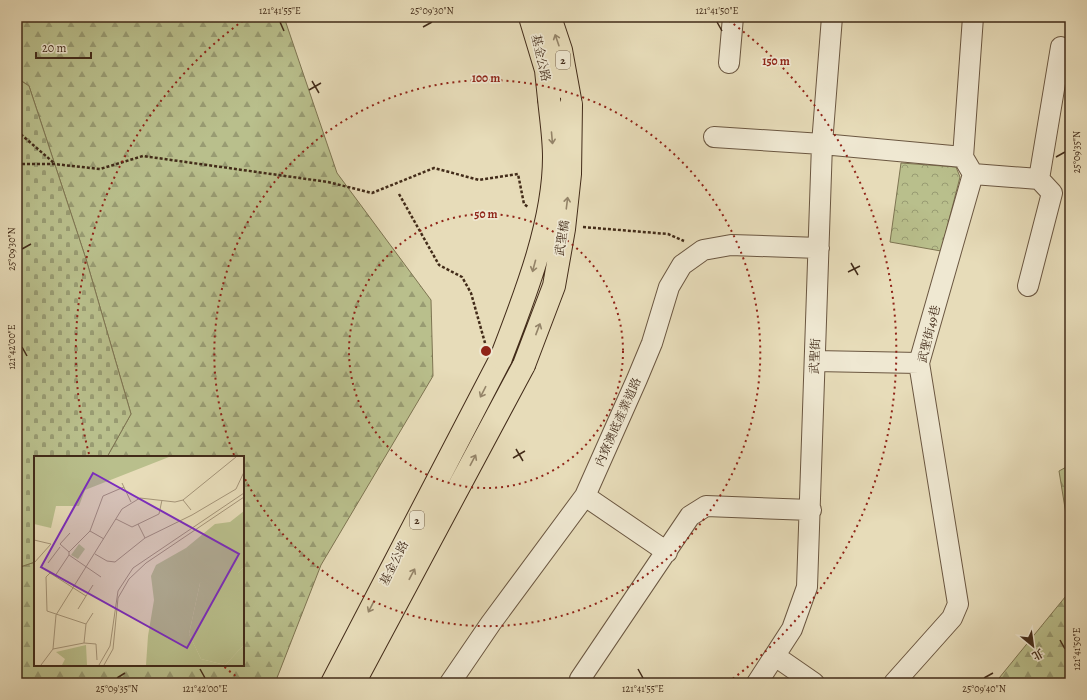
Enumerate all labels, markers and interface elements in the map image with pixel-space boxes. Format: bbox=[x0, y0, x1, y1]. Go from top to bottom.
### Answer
text: 121°41'55"E bbox=[259, 4, 301, 17]
text: 25°09'30"N bbox=[410, 4, 454, 17]
text: 121°41'50"E bbox=[696, 4, 739, 17]
street label: 基金公路 bbox=[528, 33, 554, 83]
scale bar bbox=[36, 34, 91, 60]
one-way arrow bbox=[553, 34, 561, 46]
text: 20 m bbox=[42, 40, 66, 56]
road number: 2 bbox=[556, 51, 570, 69]
text: 150 m bbox=[762, 53, 790, 69]
text: 100 m bbox=[472, 70, 500, 86]
one-way arrow bbox=[549, 131, 556, 144]
text: 25°09'35"N bbox=[1070, 131, 1083, 173]
one-way arrow bbox=[563, 197, 571, 210]
text: 50 m bbox=[474, 206, 498, 222]
street label: 武聖橋 bbox=[551, 219, 573, 257]
text: 25°09'30"N bbox=[5, 227, 18, 271]
one-way arrow bbox=[530, 259, 537, 272]
street label: 武聖街49巷 bbox=[914, 303, 944, 365]
one-way arrow bbox=[534, 323, 542, 335]
text: 121°42'00"E bbox=[5, 324, 18, 370]
street label: 武聖街 bbox=[806, 337, 824, 374]
centre of rings bbox=[479, 344, 493, 358]
street label: 內寮澳底產業道路 bbox=[591, 375, 645, 469]
one-way arrow bbox=[479, 386, 486, 398]
one-way arrow bbox=[470, 454, 477, 466]
inset map bbox=[34, 456, 244, 666]
road number: 2 bbox=[410, 511, 424, 529]
street label: 基金公路 bbox=[376, 538, 412, 588]
one-way arrow bbox=[409, 569, 416, 581]
one-way arrow bbox=[367, 601, 375, 613]
north arrow bbox=[1013, 626, 1053, 666]
text: 121°41'50"E bbox=[1070, 627, 1083, 670]
text: 北 bbox=[1029, 645, 1046, 664]
text: 25°09'35"N bbox=[96, 682, 138, 695]
text: 121°42'00"E bbox=[182, 682, 228, 695]
text: 121°41'55"E bbox=[622, 682, 664, 695]
text: 25°09'40"N bbox=[962, 682, 1006, 695]

